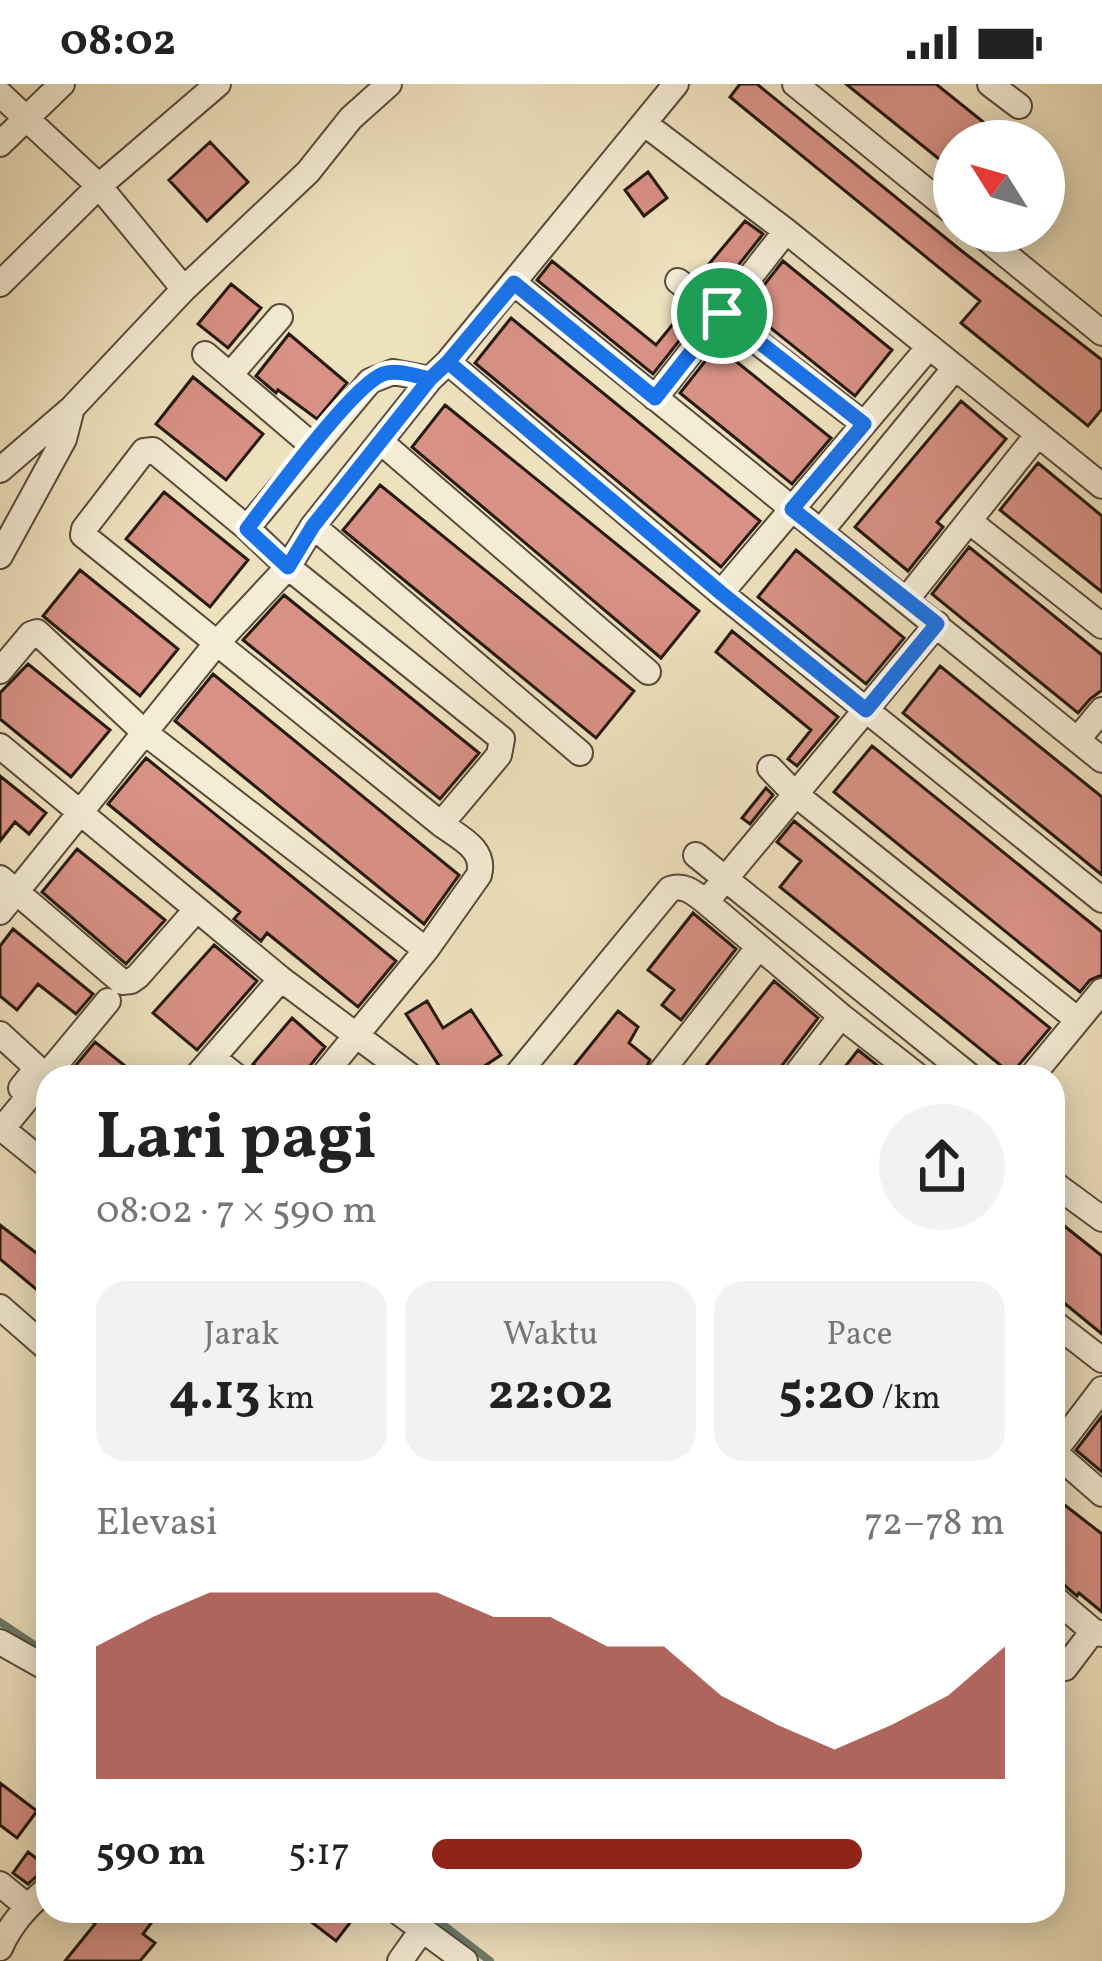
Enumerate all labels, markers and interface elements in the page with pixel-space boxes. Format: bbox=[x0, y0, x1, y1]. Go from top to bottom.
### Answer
text: 08:02 bbox=[60, 11, 176, 74]
north arrow bbox=[933, 120, 1065, 252]
map controls bbox=[933, 120, 1065, 252]
pin bbox=[671, 262, 773, 364]
icon: arrive bbox=[689, 280, 755, 346]
text: Lari pagi bbox=[96, 1094, 377, 1186]
button: share bbox=[879, 1104, 1005, 1230]
text: 08:02 · 7 × 590 m bbox=[96, 1185, 377, 1239]
text: Jarak bbox=[204, 1313, 279, 1359]
text: Waktu bbox=[503, 1313, 598, 1359]
text: Pace bbox=[827, 1313, 893, 1359]
text: 4.13 bbox=[169, 1359, 261, 1430]
text: 22:02 bbox=[488, 1359, 613, 1430]
text: 5:20 bbox=[778, 1359, 875, 1430]
text: km bbox=[261, 1377, 314, 1423]
text: /km bbox=[875, 1377, 941, 1423]
text: Elevasi bbox=[96, 1497, 218, 1551]
text: 72–78 m bbox=[864, 1497, 1005, 1551]
text: 590 m bbox=[96, 1827, 206, 1881]
text: 5:17 bbox=[288, 1827, 350, 1881]

